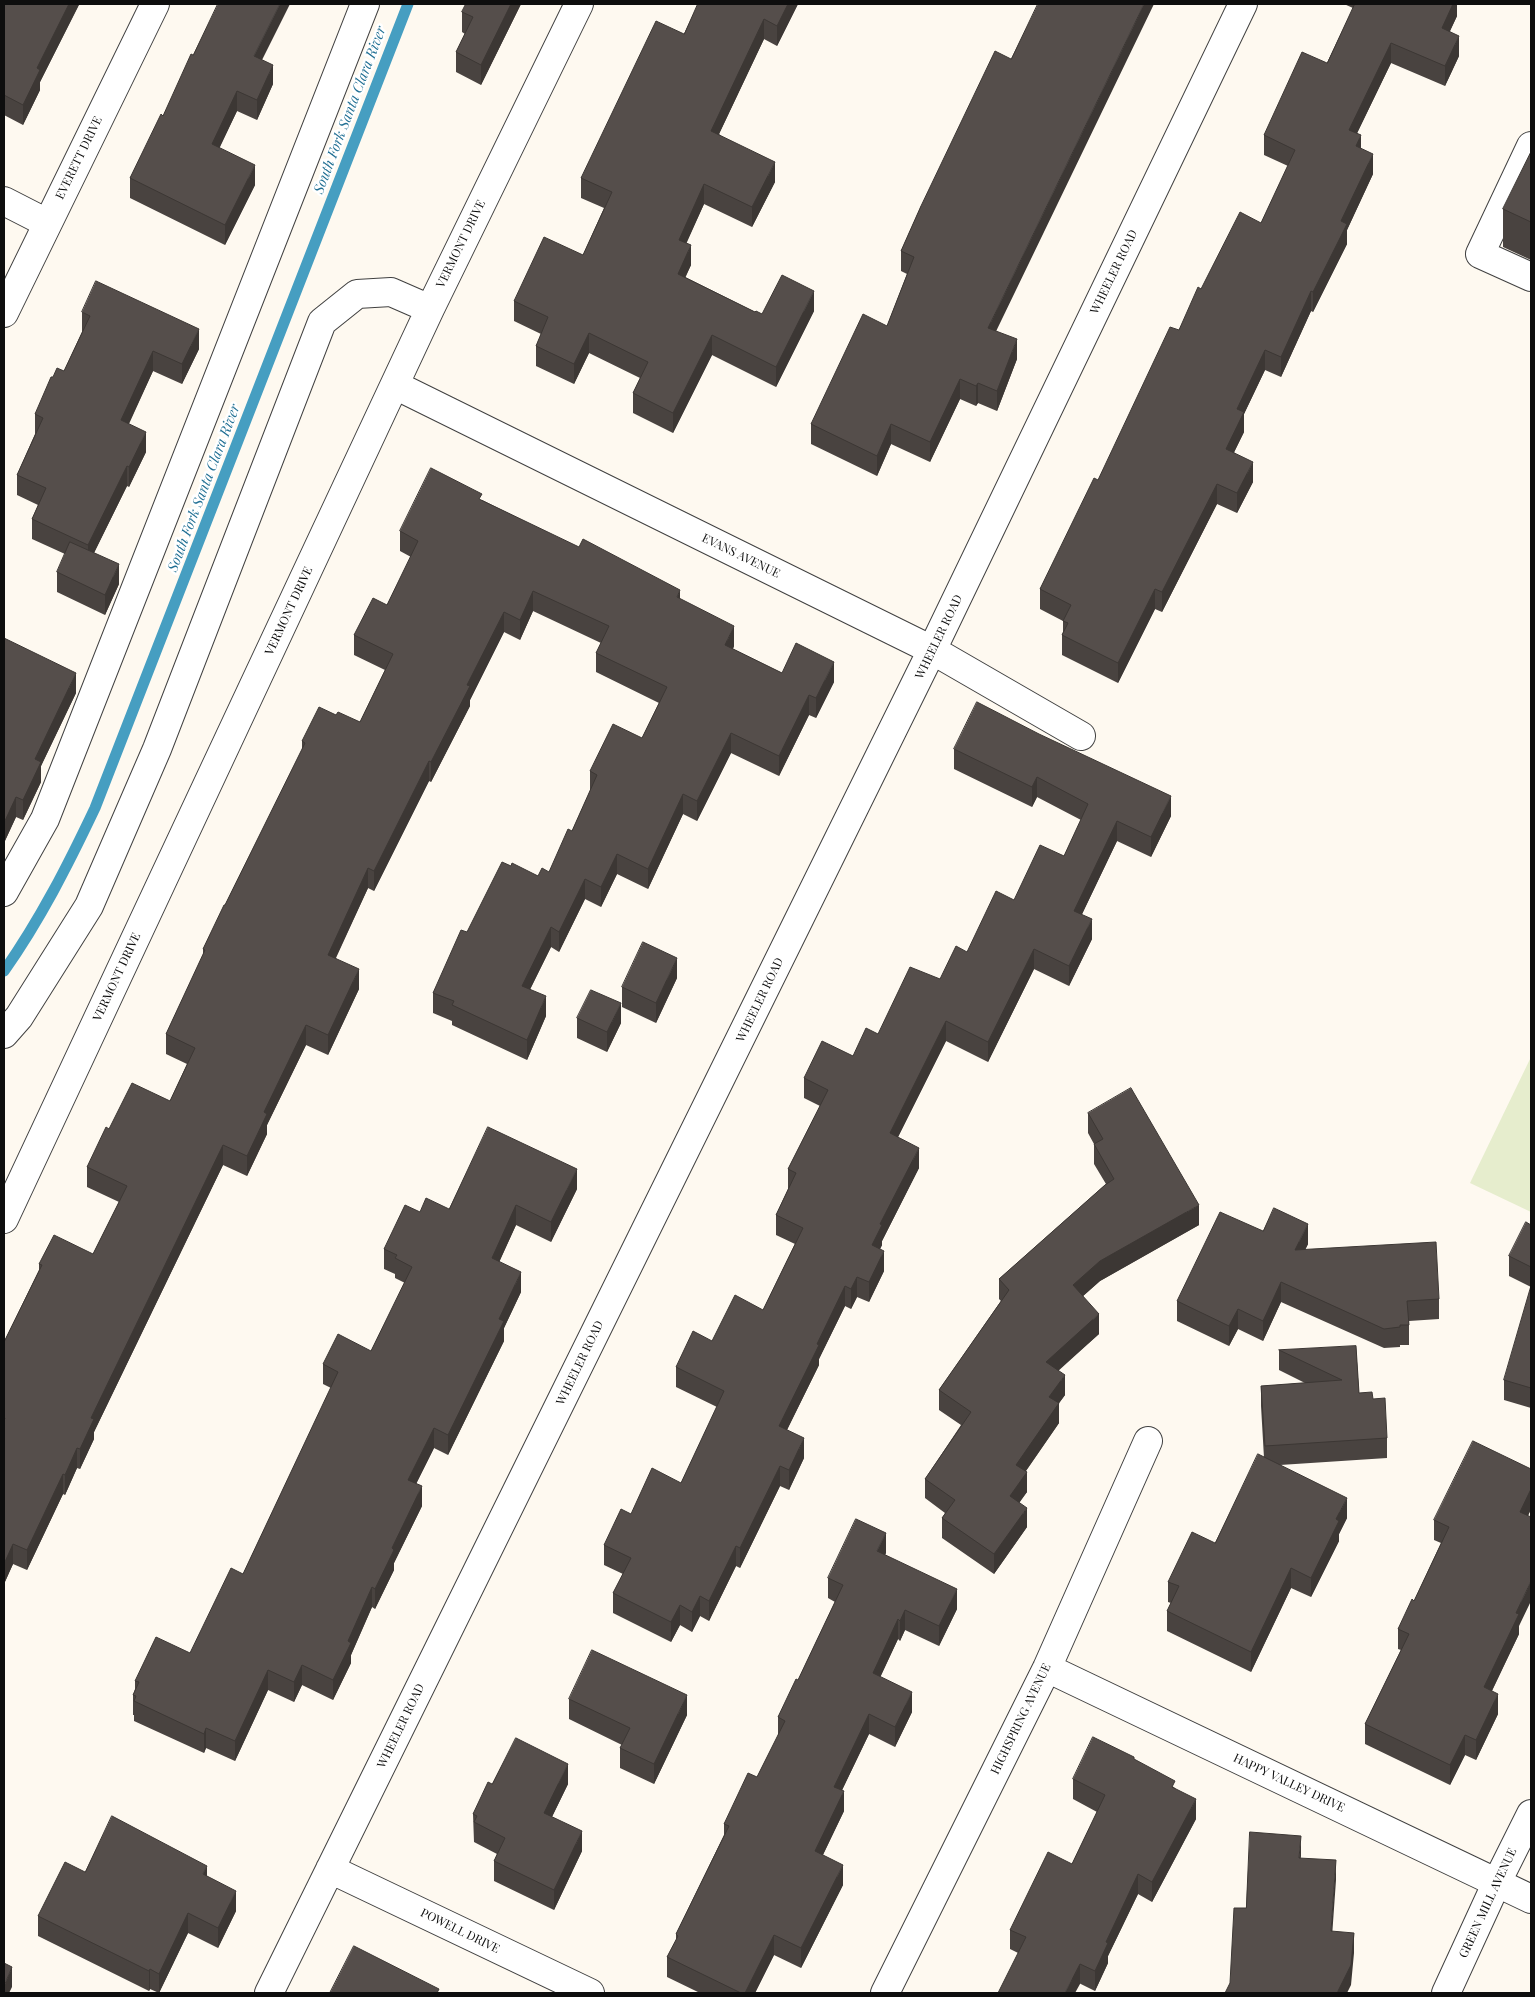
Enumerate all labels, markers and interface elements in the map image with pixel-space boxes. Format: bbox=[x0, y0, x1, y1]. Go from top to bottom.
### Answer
water label: South Fork Santa Clara River bbox=[310, 24, 390, 196]
street label: EVERETT DRIVE bbox=[53, 114, 105, 202]
street label: VERMONT DRIVE bbox=[433, 198, 489, 290]
street label: WHEELER ROAD bbox=[1087, 227, 1141, 317]
water label: South Fork Santa Clara River bbox=[164, 402, 244, 574]
street label: EVANS AVENUE bbox=[700, 531, 782, 581]
street label: VERMONT DRIVE bbox=[262, 564, 316, 658]
street label: WHEELER ROAD bbox=[912, 592, 966, 682]
street label: VERMONT DRIVE bbox=[90, 930, 144, 1024]
street label: WHEELER ROAD bbox=[733, 955, 787, 1045]
street label: WHEELER ROAD bbox=[553, 1318, 607, 1408]
street label: HIGHSPRING AVENUE bbox=[988, 1661, 1054, 1777]
street label: WHEELER ROAD bbox=[374, 1681, 428, 1771]
street label: HAPPY VALLEY DRIVE bbox=[1231, 1751, 1347, 1815]
street label: GREEN MILL AVENUE bbox=[1456, 1846, 1520, 1960]
street label: POWELL DRIVE bbox=[418, 1906, 502, 1956]

